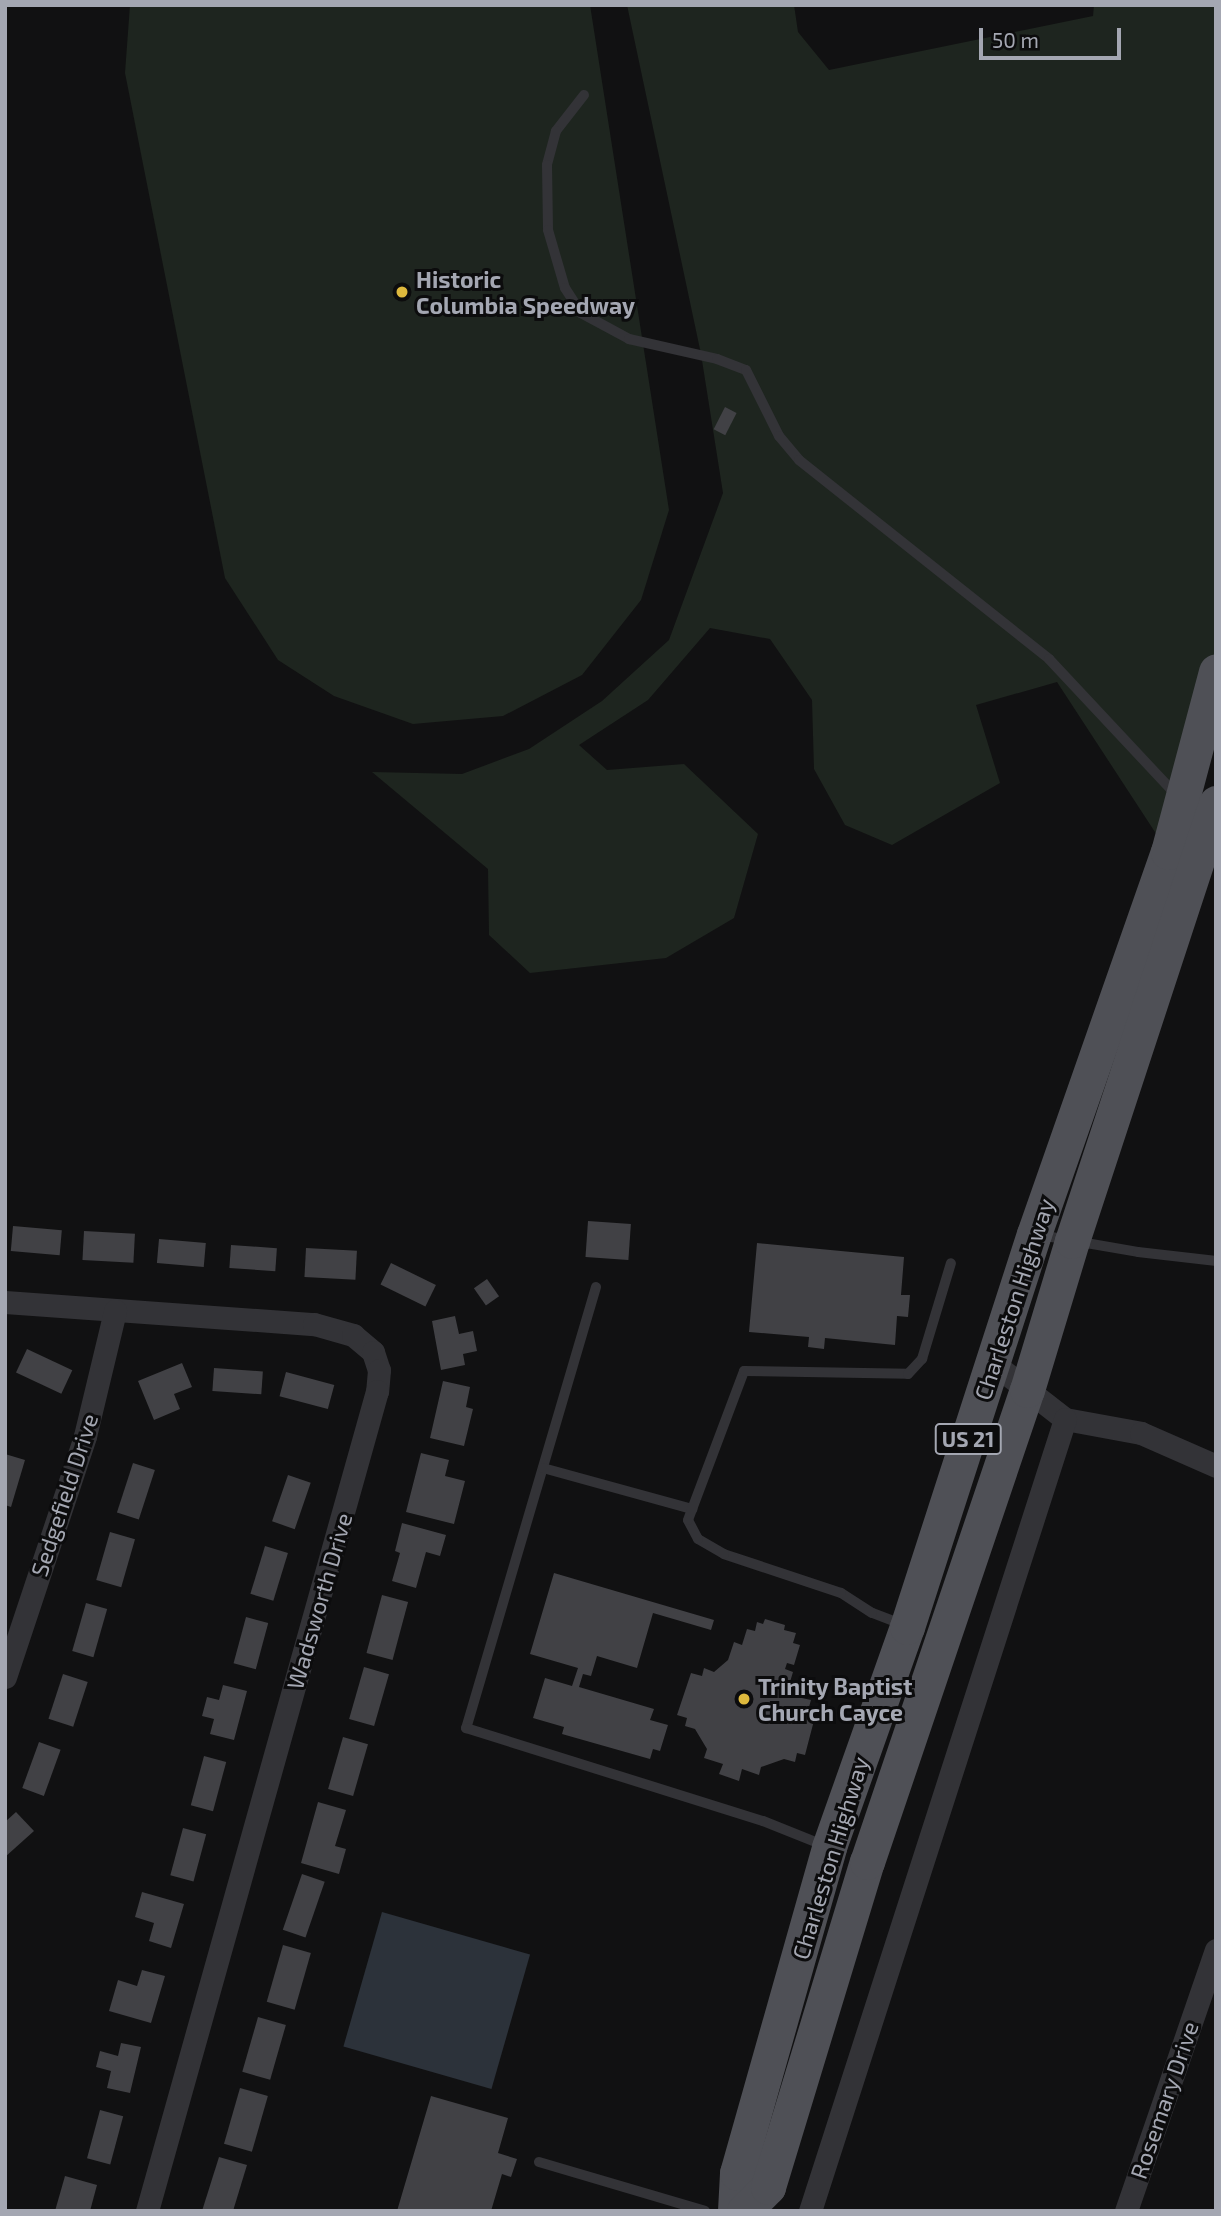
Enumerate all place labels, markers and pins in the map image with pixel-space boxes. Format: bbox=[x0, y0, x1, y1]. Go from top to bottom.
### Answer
place label: Historic Columbia Speedway bbox=[416, 265, 635, 319]
marker: Historic Columbia Speedway bbox=[394, 284, 410, 300]
place label: Trinity Baptist Church Cayce bbox=[758, 1672, 913, 1726]
marker: Trinity Baptist Church Cayce bbox=[736, 1691, 752, 1707]

